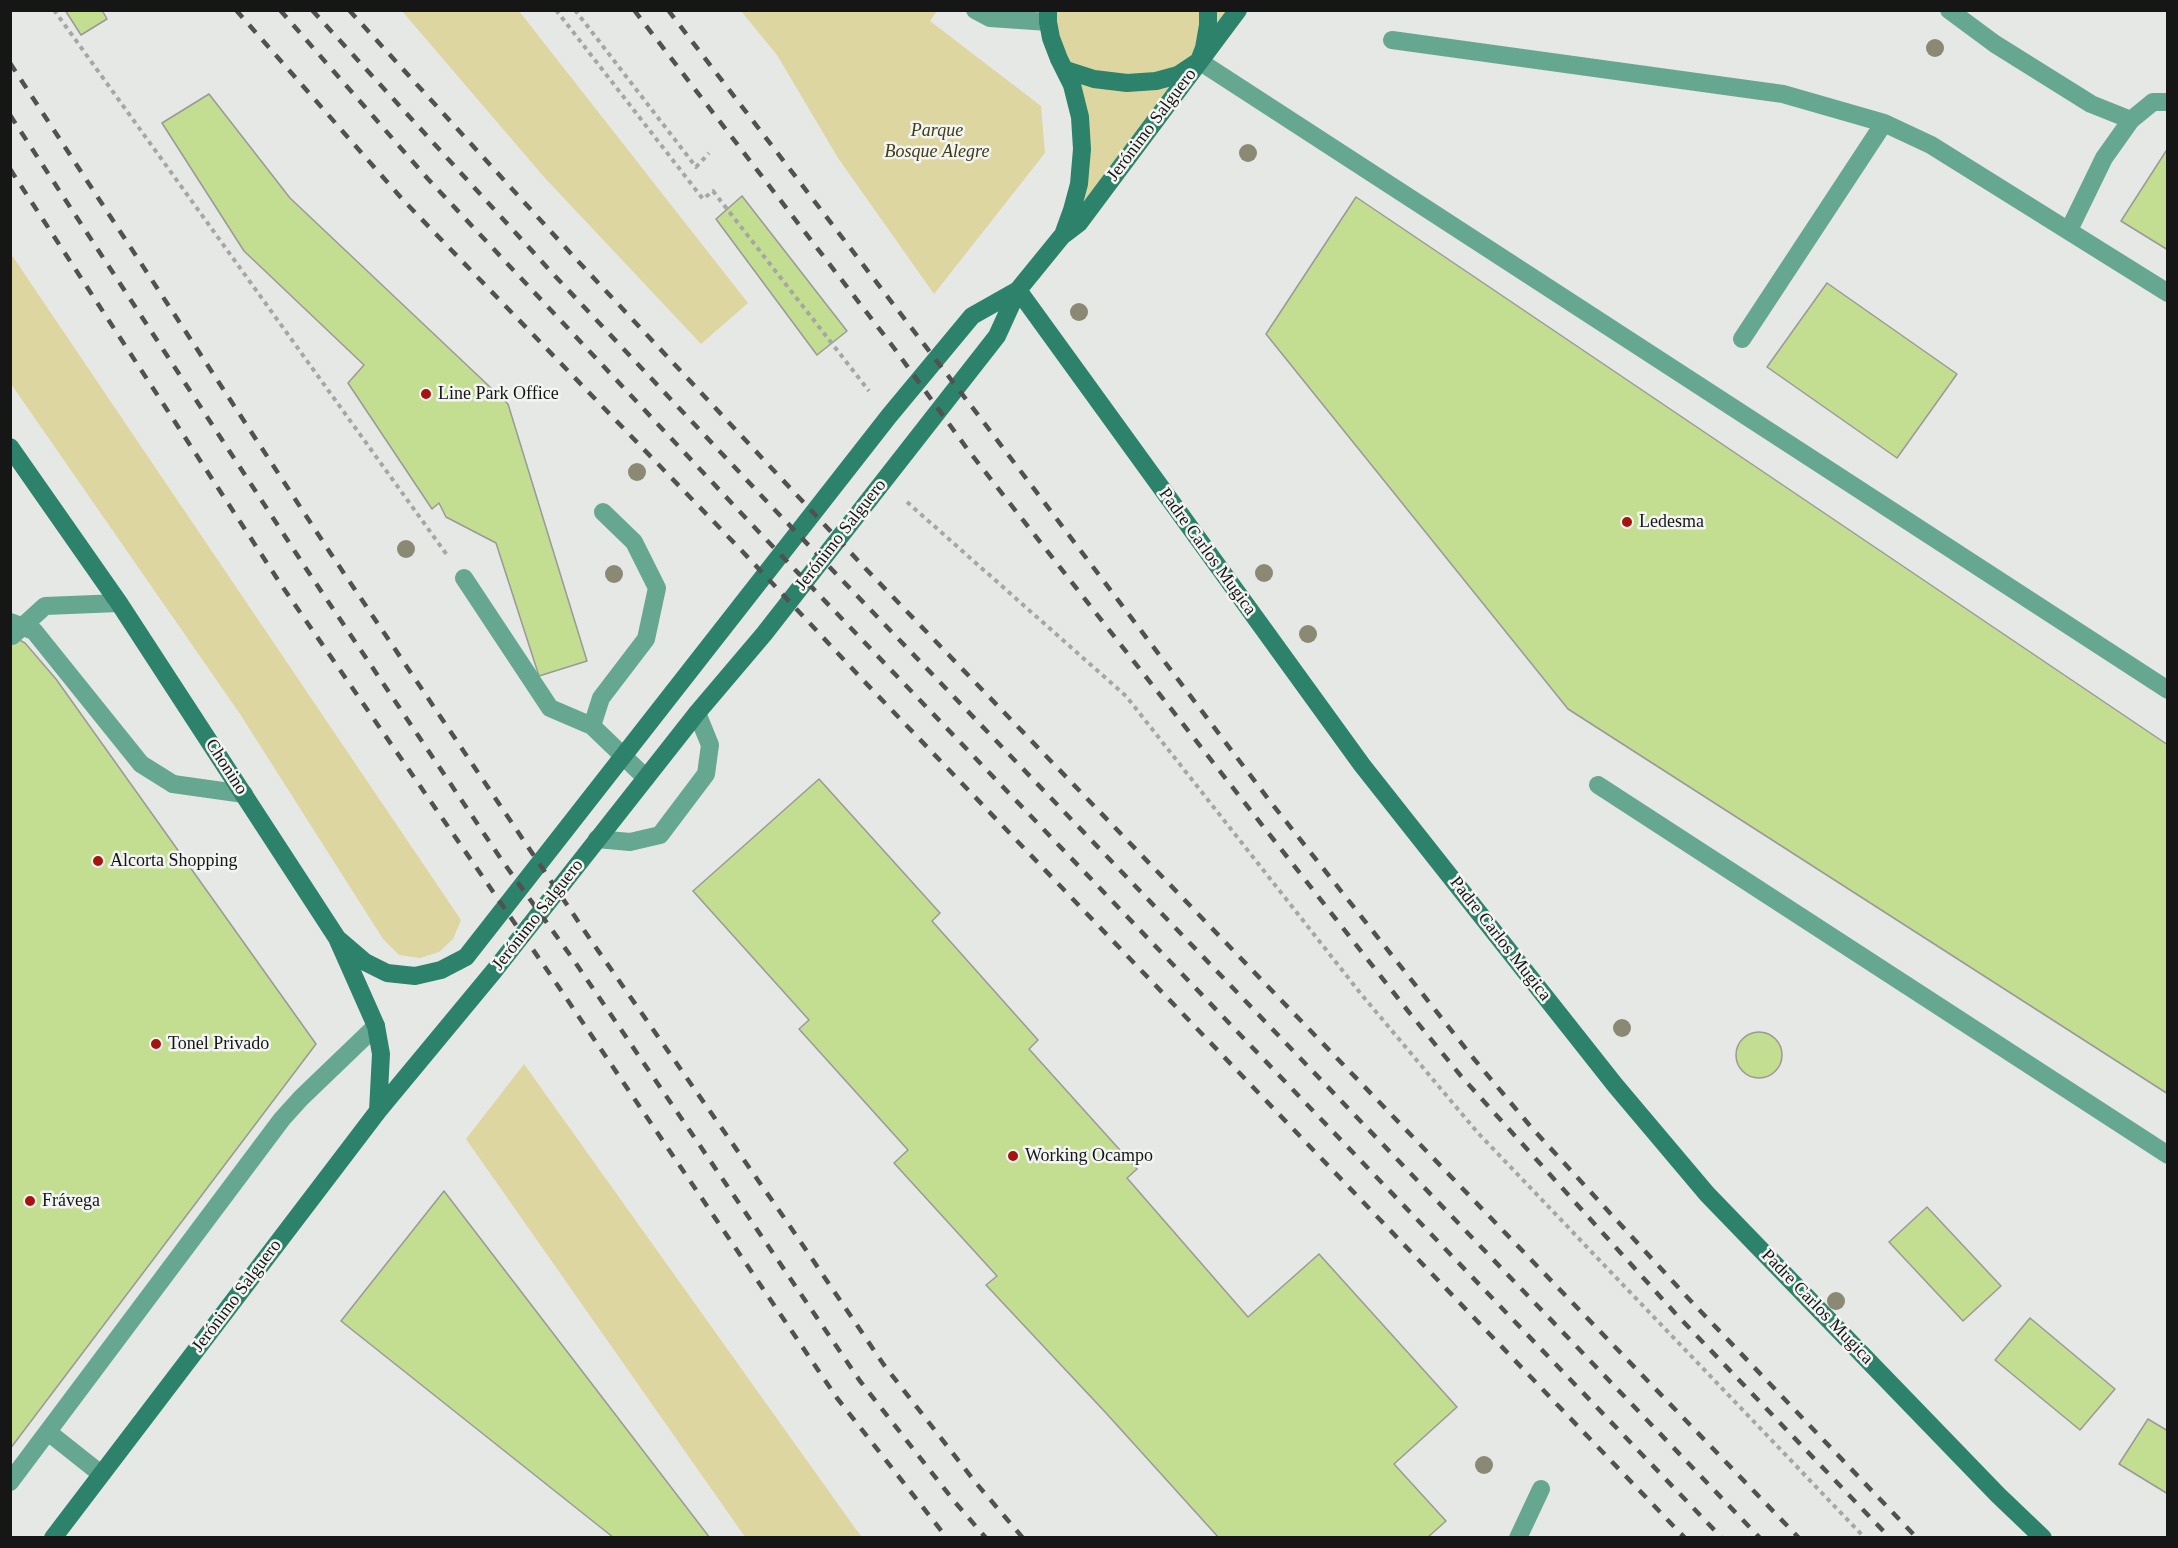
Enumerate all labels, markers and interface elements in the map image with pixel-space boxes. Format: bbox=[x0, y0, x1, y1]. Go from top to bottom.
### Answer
street label: Jerónimo Salguero bbox=[1103, 64, 1201, 186]
park label: Parque Bosque Alegre bbox=[885, 120, 989, 162]
place label: Line Park Office bbox=[438, 383, 559, 405]
marker: Line Park Office bbox=[419, 387, 433, 401]
street label: Jerónimo Salguero bbox=[791, 475, 891, 595]
street label: Padre Carlos Mugica bbox=[1154, 484, 1260, 620]
place label: Ledesma bbox=[1639, 511, 1704, 533]
marker: Ledesma bbox=[1620, 515, 1634, 529]
street label: Chonino bbox=[200, 735, 252, 799]
place label: Alcorta Shopping bbox=[110, 850, 237, 872]
marker: Alcorta Shopping bbox=[91, 854, 105, 868]
street label: Jerónimo Salguero bbox=[488, 855, 588, 975]
street label: Padre Carlos Mugica bbox=[1445, 872, 1555, 1006]
place label: Tonel Privado bbox=[168, 1033, 269, 1055]
marker: Tonel Privado bbox=[149, 1037, 163, 1051]
place label: Working Ocampo bbox=[1025, 1145, 1153, 1167]
marker: Working Ocampo bbox=[1006, 1149, 1020, 1163]
place label: Frávega bbox=[42, 1190, 100, 1212]
marker: Frávega bbox=[23, 1194, 37, 1208]
street label: Jerónimo Salguero bbox=[188, 1235, 286, 1357]
street label: Padre Carlos Mugica bbox=[1756, 1245, 1878, 1369]

